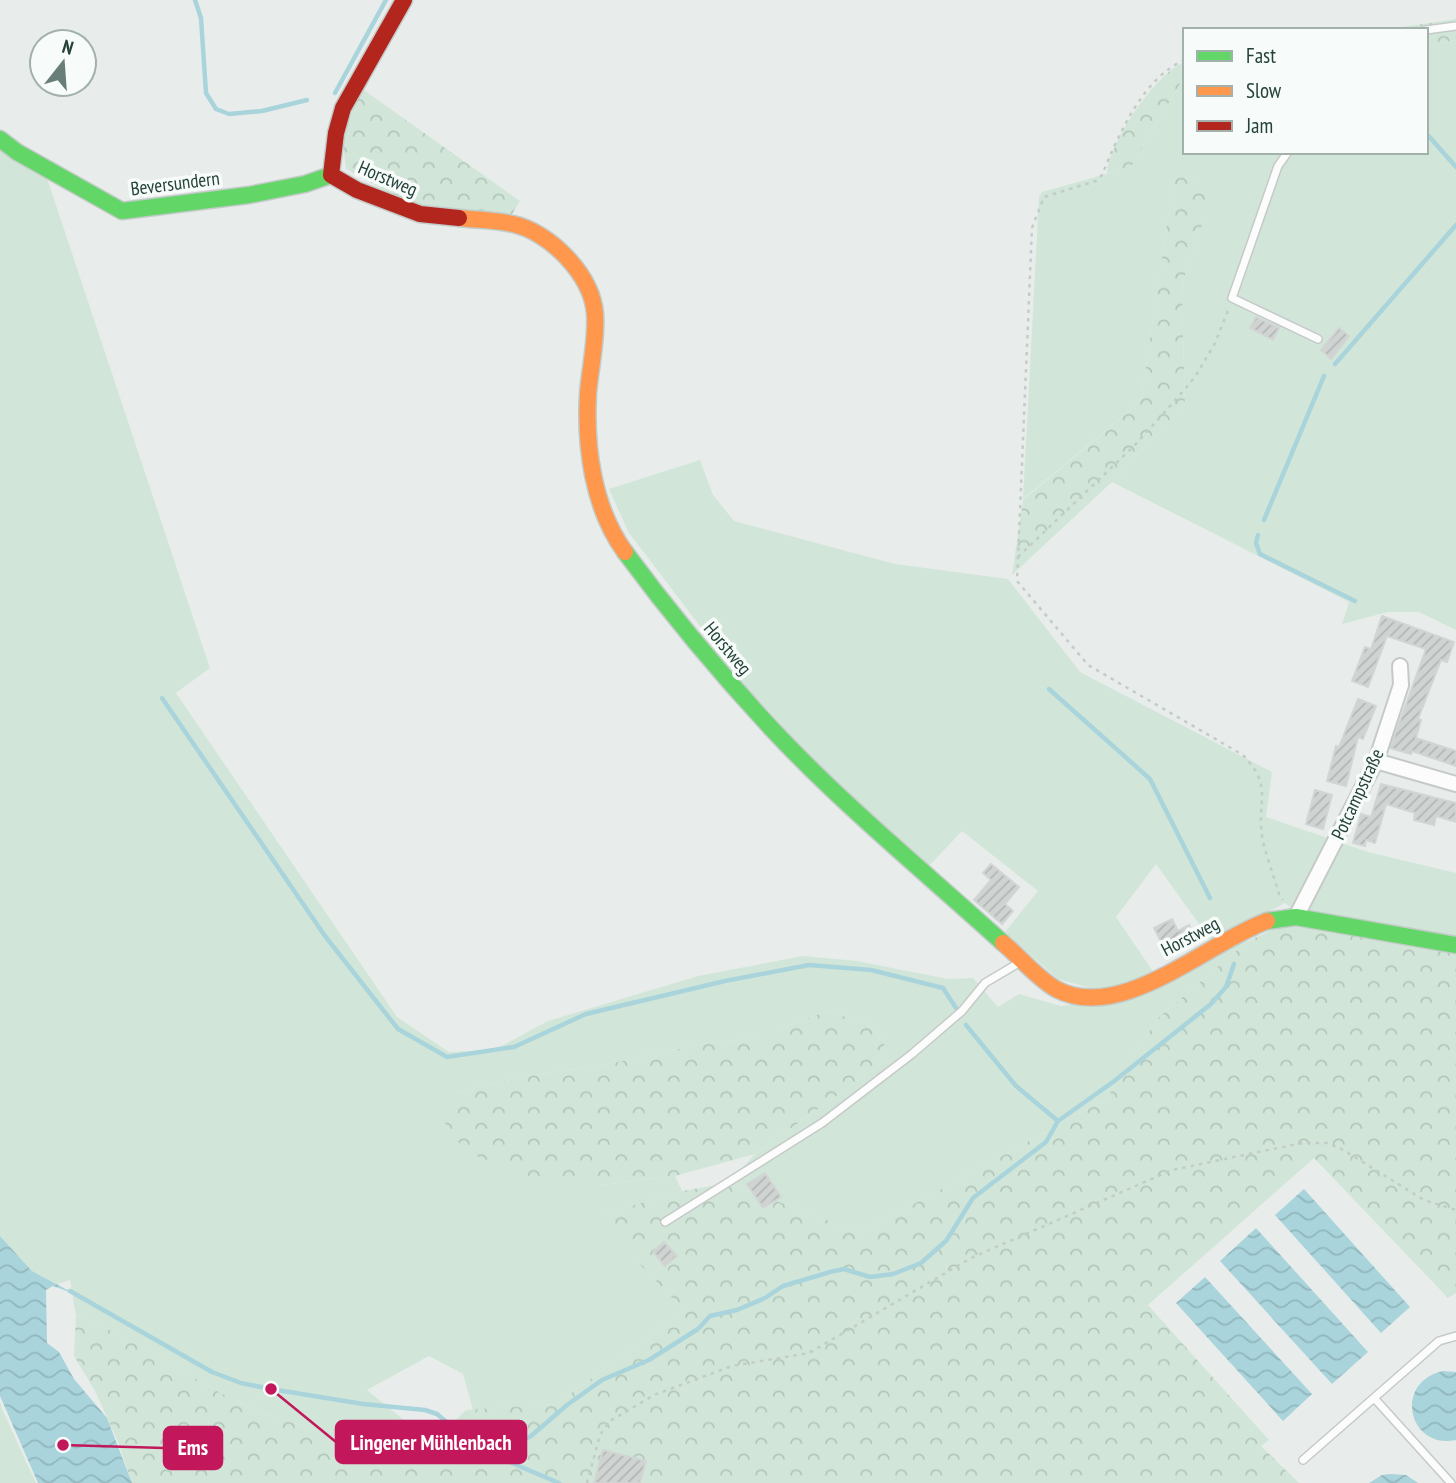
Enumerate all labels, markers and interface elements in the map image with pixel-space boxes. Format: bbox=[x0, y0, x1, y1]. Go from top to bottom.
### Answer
north arrow bbox=[28, 28, 98, 98]
legend bbox=[1183, 28, 1428, 154]
text: N bbox=[60, 34, 76, 60]
text: Fast bbox=[1246, 42, 1276, 69]
text: Slow bbox=[1246, 77, 1282, 104]
text: Jam bbox=[1245, 112, 1273, 139]
street label: Horstweg bbox=[355, 155, 421, 201]
street label: Beversundern bbox=[129, 166, 221, 200]
street label: Horstweg bbox=[699, 616, 757, 680]
street label: Potcampstraße bbox=[1325, 744, 1389, 843]
street label: Horstweg bbox=[1157, 911, 1223, 961]
callout: Lingener Mühlenbach bbox=[336, 1421, 526, 1463]
callout: Ems bbox=[164, 1427, 222, 1469]
text: Lingener Mühlenbach bbox=[350, 1429, 512, 1456]
text: Ems bbox=[178, 1434, 208, 1461]

